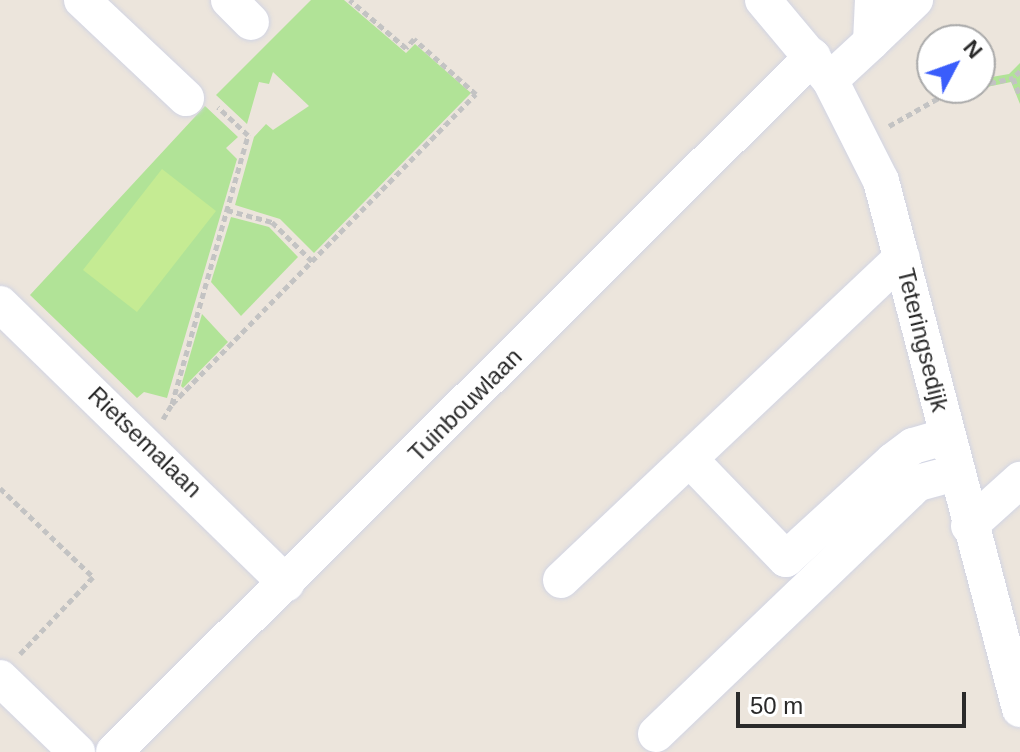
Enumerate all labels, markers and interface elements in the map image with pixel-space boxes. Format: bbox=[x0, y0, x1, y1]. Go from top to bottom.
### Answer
north arrow bbox=[916, 24, 996, 104]
text: N bbox=[958, 35, 988, 63]
street label: Teteringsedijk bbox=[891, 265, 955, 415]
street label: Tuinbouwlaan bbox=[402, 342, 528, 468]
street label: Rietsemalaan bbox=[82, 381, 208, 503]
scale bar bbox=[740, 676, 970, 726]
text: 50 m bbox=[750, 692, 803, 719]

